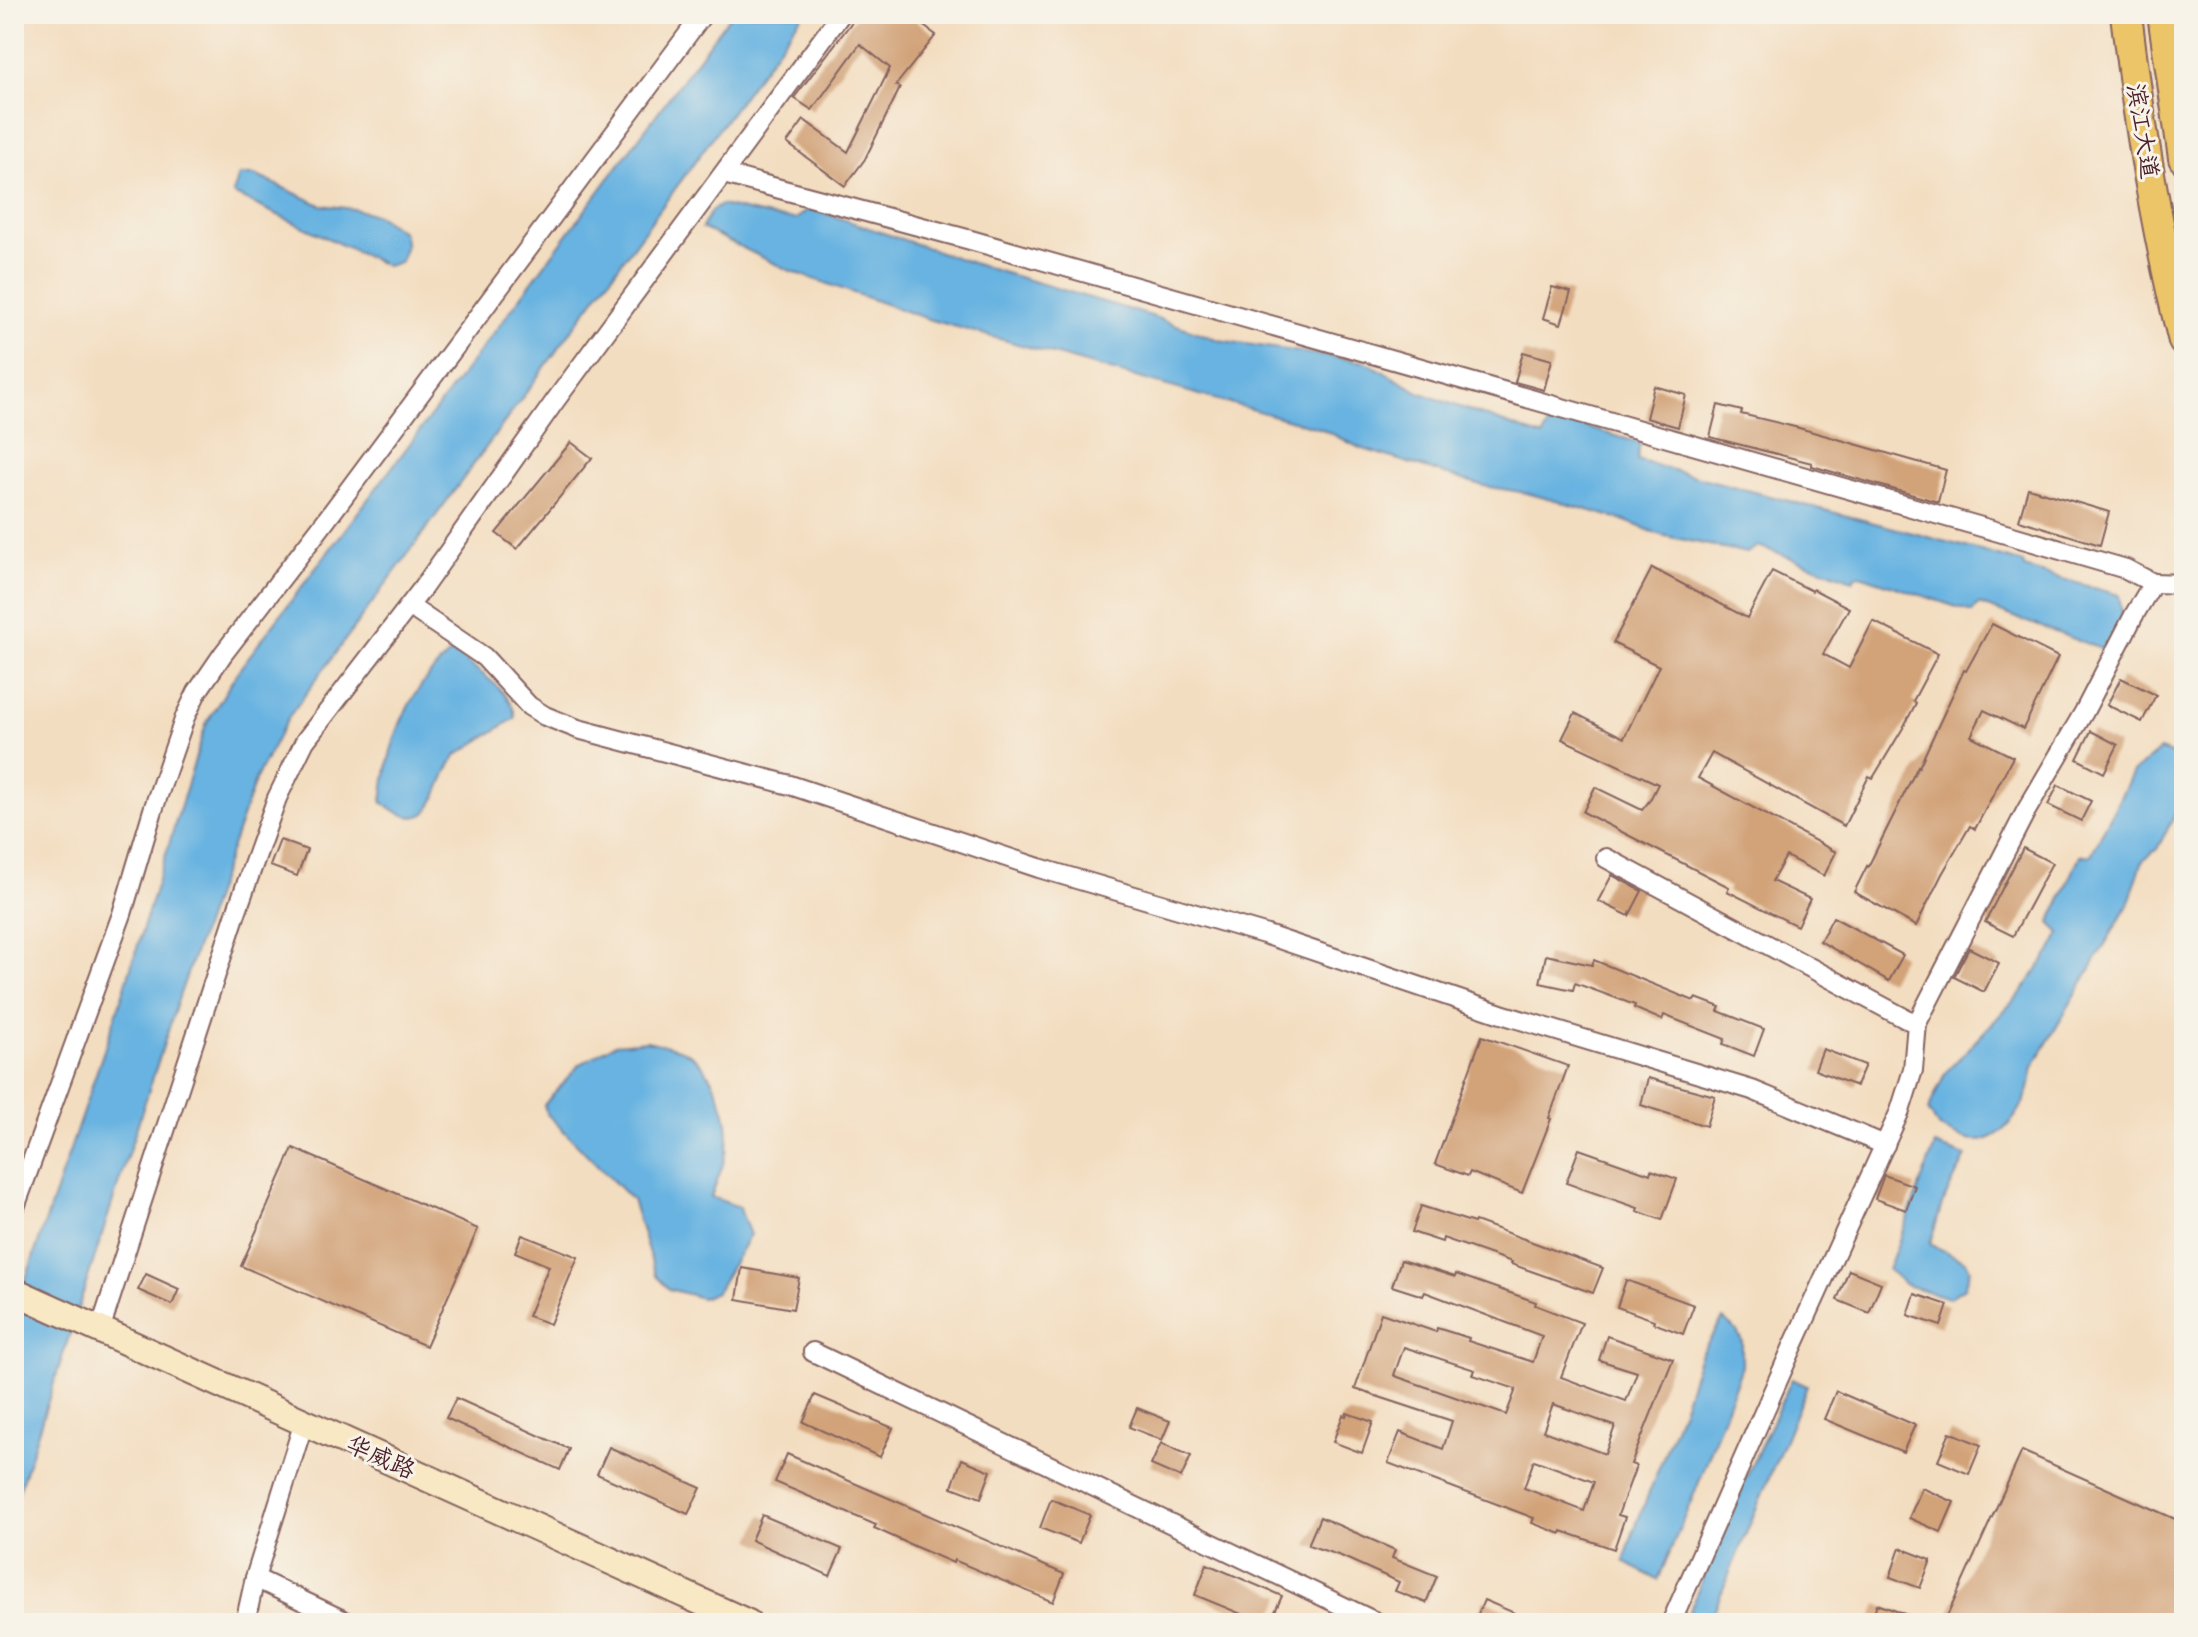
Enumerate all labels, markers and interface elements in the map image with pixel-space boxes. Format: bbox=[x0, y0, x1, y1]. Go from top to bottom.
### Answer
street label: 滨江大道 bbox=[2115, 80, 2171, 182]
street label: 华威路 bbox=[340, 1423, 422, 1491]

